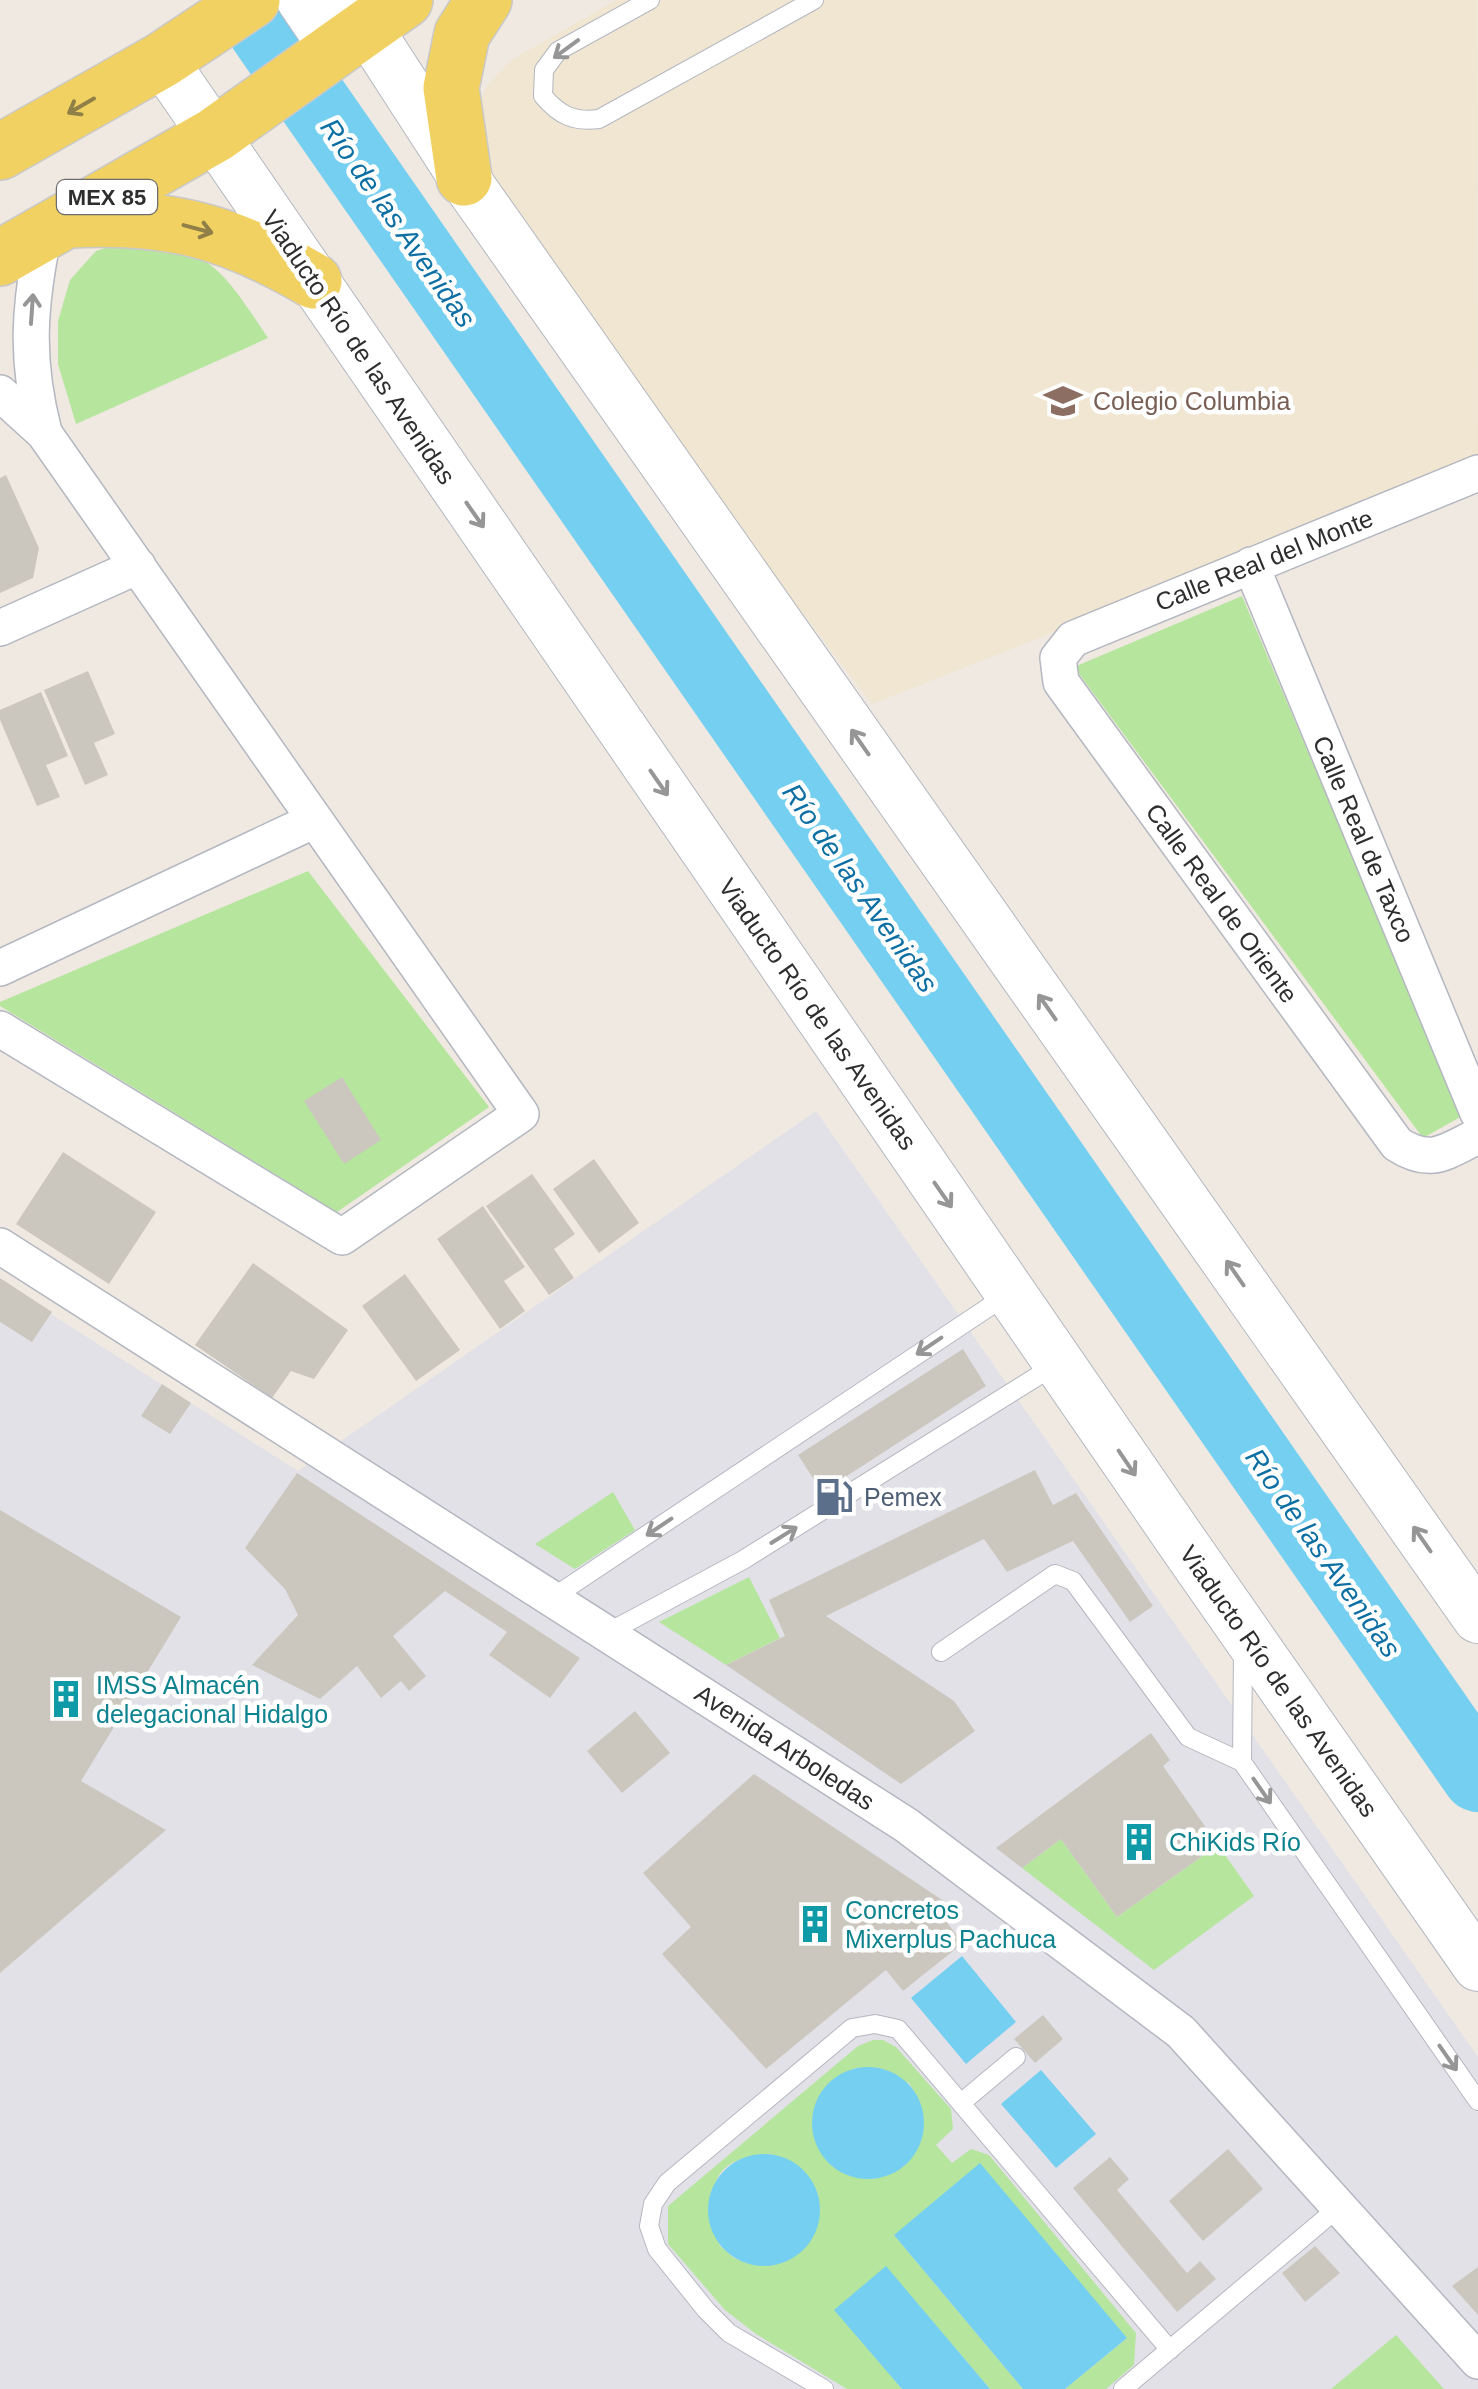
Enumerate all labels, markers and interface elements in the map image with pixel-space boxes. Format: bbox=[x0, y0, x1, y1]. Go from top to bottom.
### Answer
one-way arrow bbox=[553, 38, 580, 59]
one-way arrow bbox=[67, 96, 96, 116]
water label: Río de las Avenidas bbox=[314, 113, 482, 333]
road number: MEX 85 bbox=[57, 180, 157, 214]
street label: Viaducto Río de las Avenidas bbox=[257, 205, 461, 489]
one-way arrow bbox=[182, 221, 213, 240]
one-way arrow bbox=[22, 293, 41, 325]
school or university icon: Colegio Columbia bbox=[1042, 380, 1084, 422]
place label: Colegio Columbia bbox=[1093, 387, 1290, 415]
one-way arrow bbox=[464, 501, 485, 529]
street label: Calle Real del Monte bbox=[1151, 504, 1377, 616]
one-way arrow bbox=[850, 728, 871, 756]
street label: Calle Real de Taxco bbox=[1308, 731, 1420, 947]
one-way arrow bbox=[648, 769, 669, 796]
water label: Río de las Avenidas bbox=[776, 778, 944, 998]
street label: Calle Real de Oriente bbox=[1140, 798, 1304, 1008]
street label: Viaducto Río de las Avenidas bbox=[714, 873, 922, 1155]
one-way arrow bbox=[1037, 994, 1058, 1022]
one-way arrow bbox=[932, 1180, 953, 1208]
one-way arrow bbox=[1225, 1260, 1246, 1287]
one-way arrow bbox=[915, 1336, 943, 1357]
water label: Río de las Avenidas bbox=[1239, 1443, 1407, 1663]
one-way arrow bbox=[1116, 1448, 1137, 1476]
fuel station icon: Pemex bbox=[813, 1476, 855, 1518]
place label: Pemex bbox=[864, 1483, 942, 1511]
one-way arrow bbox=[645, 1516, 673, 1537]
one-way arrow bbox=[769, 1524, 798, 1545]
one-way arrow bbox=[1412, 1525, 1433, 1553]
street label: Viaducto Río de las Avenidas bbox=[1175, 1540, 1383, 1822]
place label: IMSS Almacén delegacional Hidalgo bbox=[96, 1671, 328, 1728]
building icon: IMSS Almacén delegacional Hidalgo bbox=[45, 1678, 87, 1720]
street label: Avenida Arboledas bbox=[690, 1679, 880, 1815]
one-way arrow bbox=[1251, 1777, 1272, 1805]
building icon: ChiKids Río bbox=[1118, 1821, 1160, 1863]
place label: ChiKids Río bbox=[1169, 1828, 1301, 1856]
place label: Concretos Mixerplus Pachuca bbox=[845, 1896, 1056, 1953]
building icon: Concretos Mixerplus Pachuca bbox=[794, 1903, 836, 1945]
one-way arrow bbox=[1437, 2044, 1458, 2071]

